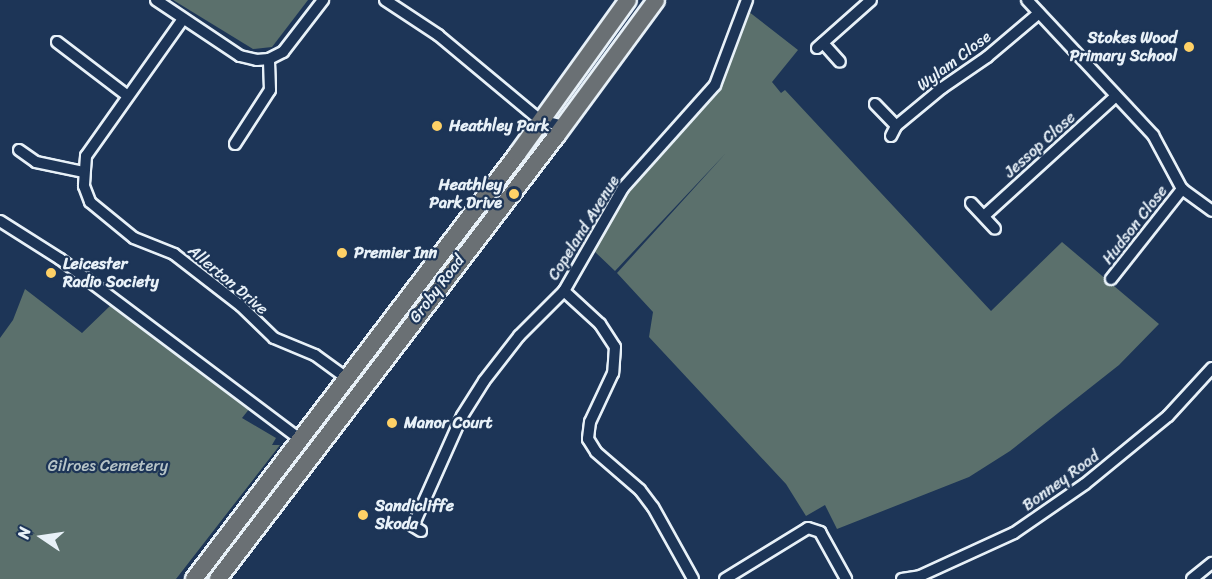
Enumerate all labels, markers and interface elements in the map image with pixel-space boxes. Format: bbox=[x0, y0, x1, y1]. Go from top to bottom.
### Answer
street label: Wylam Close bbox=[913, 27, 995, 95]
place label: Stokes Wood Primary School bbox=[1070, 28, 1177, 66]
marker: Stokes Wood Primary School bbox=[1182, 40, 1196, 54]
street label: Jessop Close bbox=[1000, 108, 1080, 182]
place label: Heathley Park bbox=[449, 116, 549, 136]
marker: Heathley Park bbox=[430, 119, 444, 133]
street label: Copeland Avenue bbox=[544, 172, 624, 284]
place label: Heathley Park Drive bbox=[429, 175, 502, 213]
street label: Hudson Close bbox=[1098, 182, 1172, 268]
marker: Heathley Park Drive bbox=[507, 187, 521, 201]
street label: Allerton Drive bbox=[184, 241, 272, 319]
place label: Premier Inn bbox=[354, 243, 437, 263]
marker: Premier Inn bbox=[335, 246, 349, 260]
street label: Groby Road bbox=[405, 251, 469, 327]
place label: Leicester Radio Society bbox=[63, 254, 159, 292]
marker: Leicester Radio Society bbox=[44, 266, 58, 280]
place label: Manor Court bbox=[404, 413, 493, 433]
marker: Manor Court bbox=[385, 416, 399, 430]
street label: Bonney Road bbox=[1019, 447, 1103, 515]
park label: Gilroes Cemetery bbox=[48, 456, 168, 476]
place label: Sandicliffe Skoda bbox=[375, 496, 454, 534]
north arrow bbox=[12, 507, 72, 567]
marker: Sandicliffe Skoda bbox=[356, 508, 370, 522]
text: N bbox=[9, 524, 39, 542]

